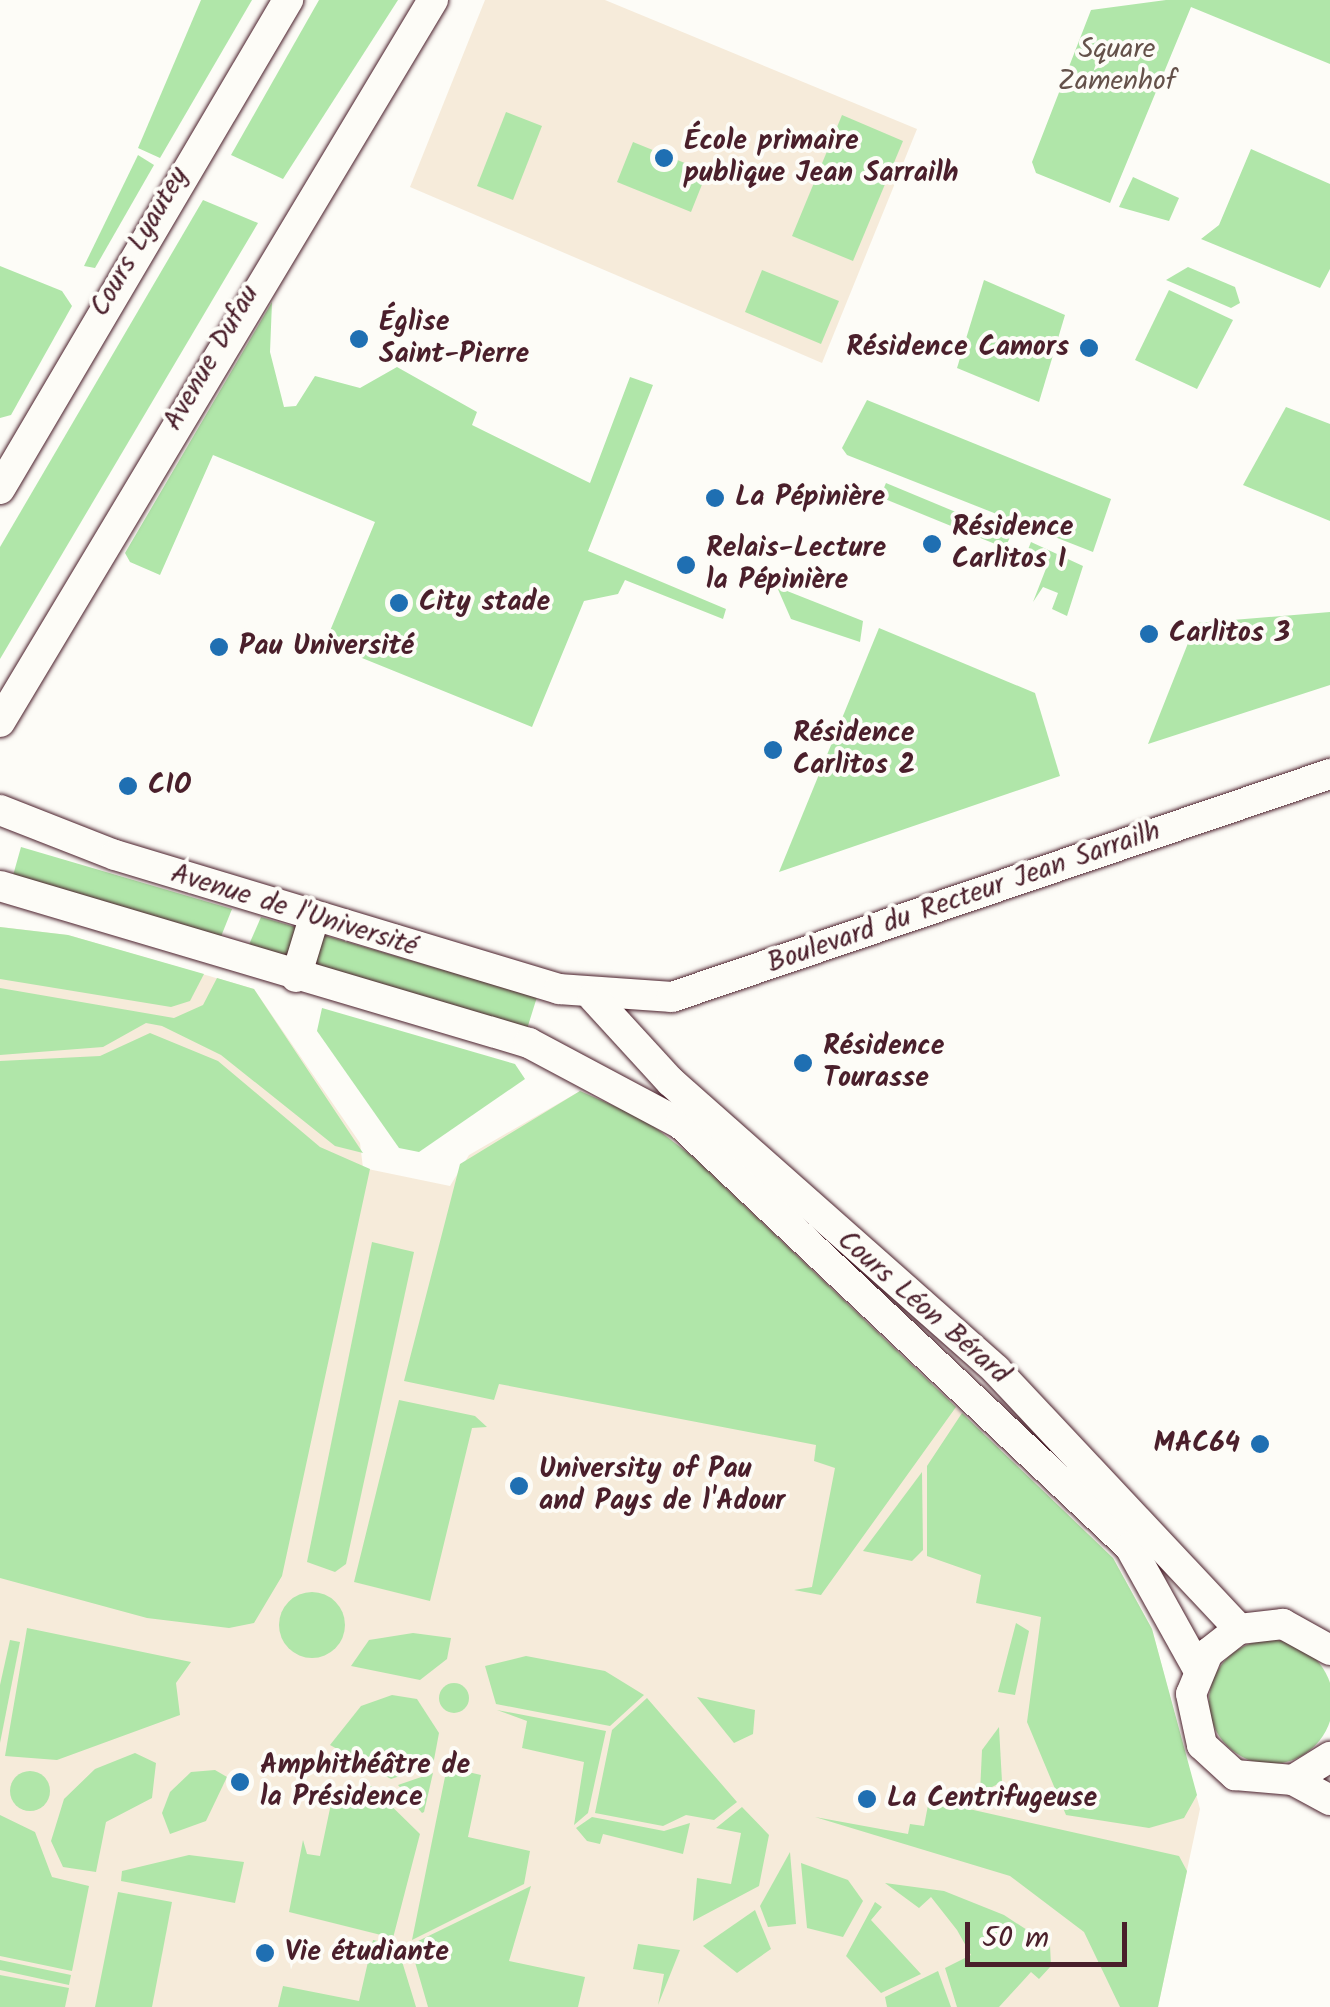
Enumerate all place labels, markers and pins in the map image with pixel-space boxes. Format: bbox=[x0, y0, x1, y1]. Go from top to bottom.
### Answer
place label: École primaire publique Jean Sarrailh bbox=[684, 125, 958, 191]
marker: École primaire publique Jean Sarrailh bbox=[653, 147, 675, 169]
place label: Église Saint-Pierre bbox=[379, 306, 529, 372]
marker: Église Saint-Pierre bbox=[348, 328, 370, 350]
place label: Résidence Camors bbox=[846, 331, 1069, 365]
marker: Résidence Camors bbox=[1078, 337, 1100, 359]
place label: La Pépinière bbox=[735, 481, 885, 515]
marker: La Pépinière bbox=[704, 487, 726, 509]
place label: Résidence Carlitos I bbox=[952, 511, 1074, 577]
place label: Relais-Lecture la Pépinière bbox=[706, 532, 886, 598]
marker: Résidence Carlitos I bbox=[921, 533, 943, 555]
marker: Relais-Lecture la Pépinière bbox=[675, 554, 697, 576]
place label: City stade bbox=[419, 586, 550, 620]
marker: City stade bbox=[388, 592, 410, 614]
place label: Carlitos 3 bbox=[1169, 617, 1290, 651]
marker: Carlitos 3 bbox=[1138, 623, 1160, 645]
place label: Pau Université bbox=[239, 630, 414, 664]
marker: Pau Université bbox=[208, 636, 230, 658]
place label: Résidence Carlitos 2 bbox=[793, 717, 915, 783]
marker: Résidence Carlitos 2 bbox=[762, 739, 784, 761]
place label: CIO bbox=[148, 769, 191, 803]
marker: CIO bbox=[117, 775, 139, 797]
place label: Résidence Tourasse bbox=[823, 1030, 945, 1096]
marker: Résidence Tourasse bbox=[792, 1052, 814, 1074]
place label: MAC64 bbox=[1153, 1427, 1240, 1461]
marker: MAC64 bbox=[1249, 1433, 1271, 1455]
place label: University of Pau and Pays de l'Adour bbox=[539, 1453, 785, 1519]
marker: University of Pau and Pays de l'Adour bbox=[508, 1475, 530, 1497]
place label: Amphithéâtre de la Présidence bbox=[260, 1749, 470, 1815]
marker: Amphithéâtre de la Présidence bbox=[229, 1771, 251, 1793]
place label: La Centrifugeuse bbox=[887, 1782, 1097, 1816]
marker: La Centrifugeuse bbox=[856, 1788, 878, 1810]
place label: Vie étudiante bbox=[285, 1936, 449, 1970]
marker: Vie étudiante bbox=[254, 1942, 276, 1964]

